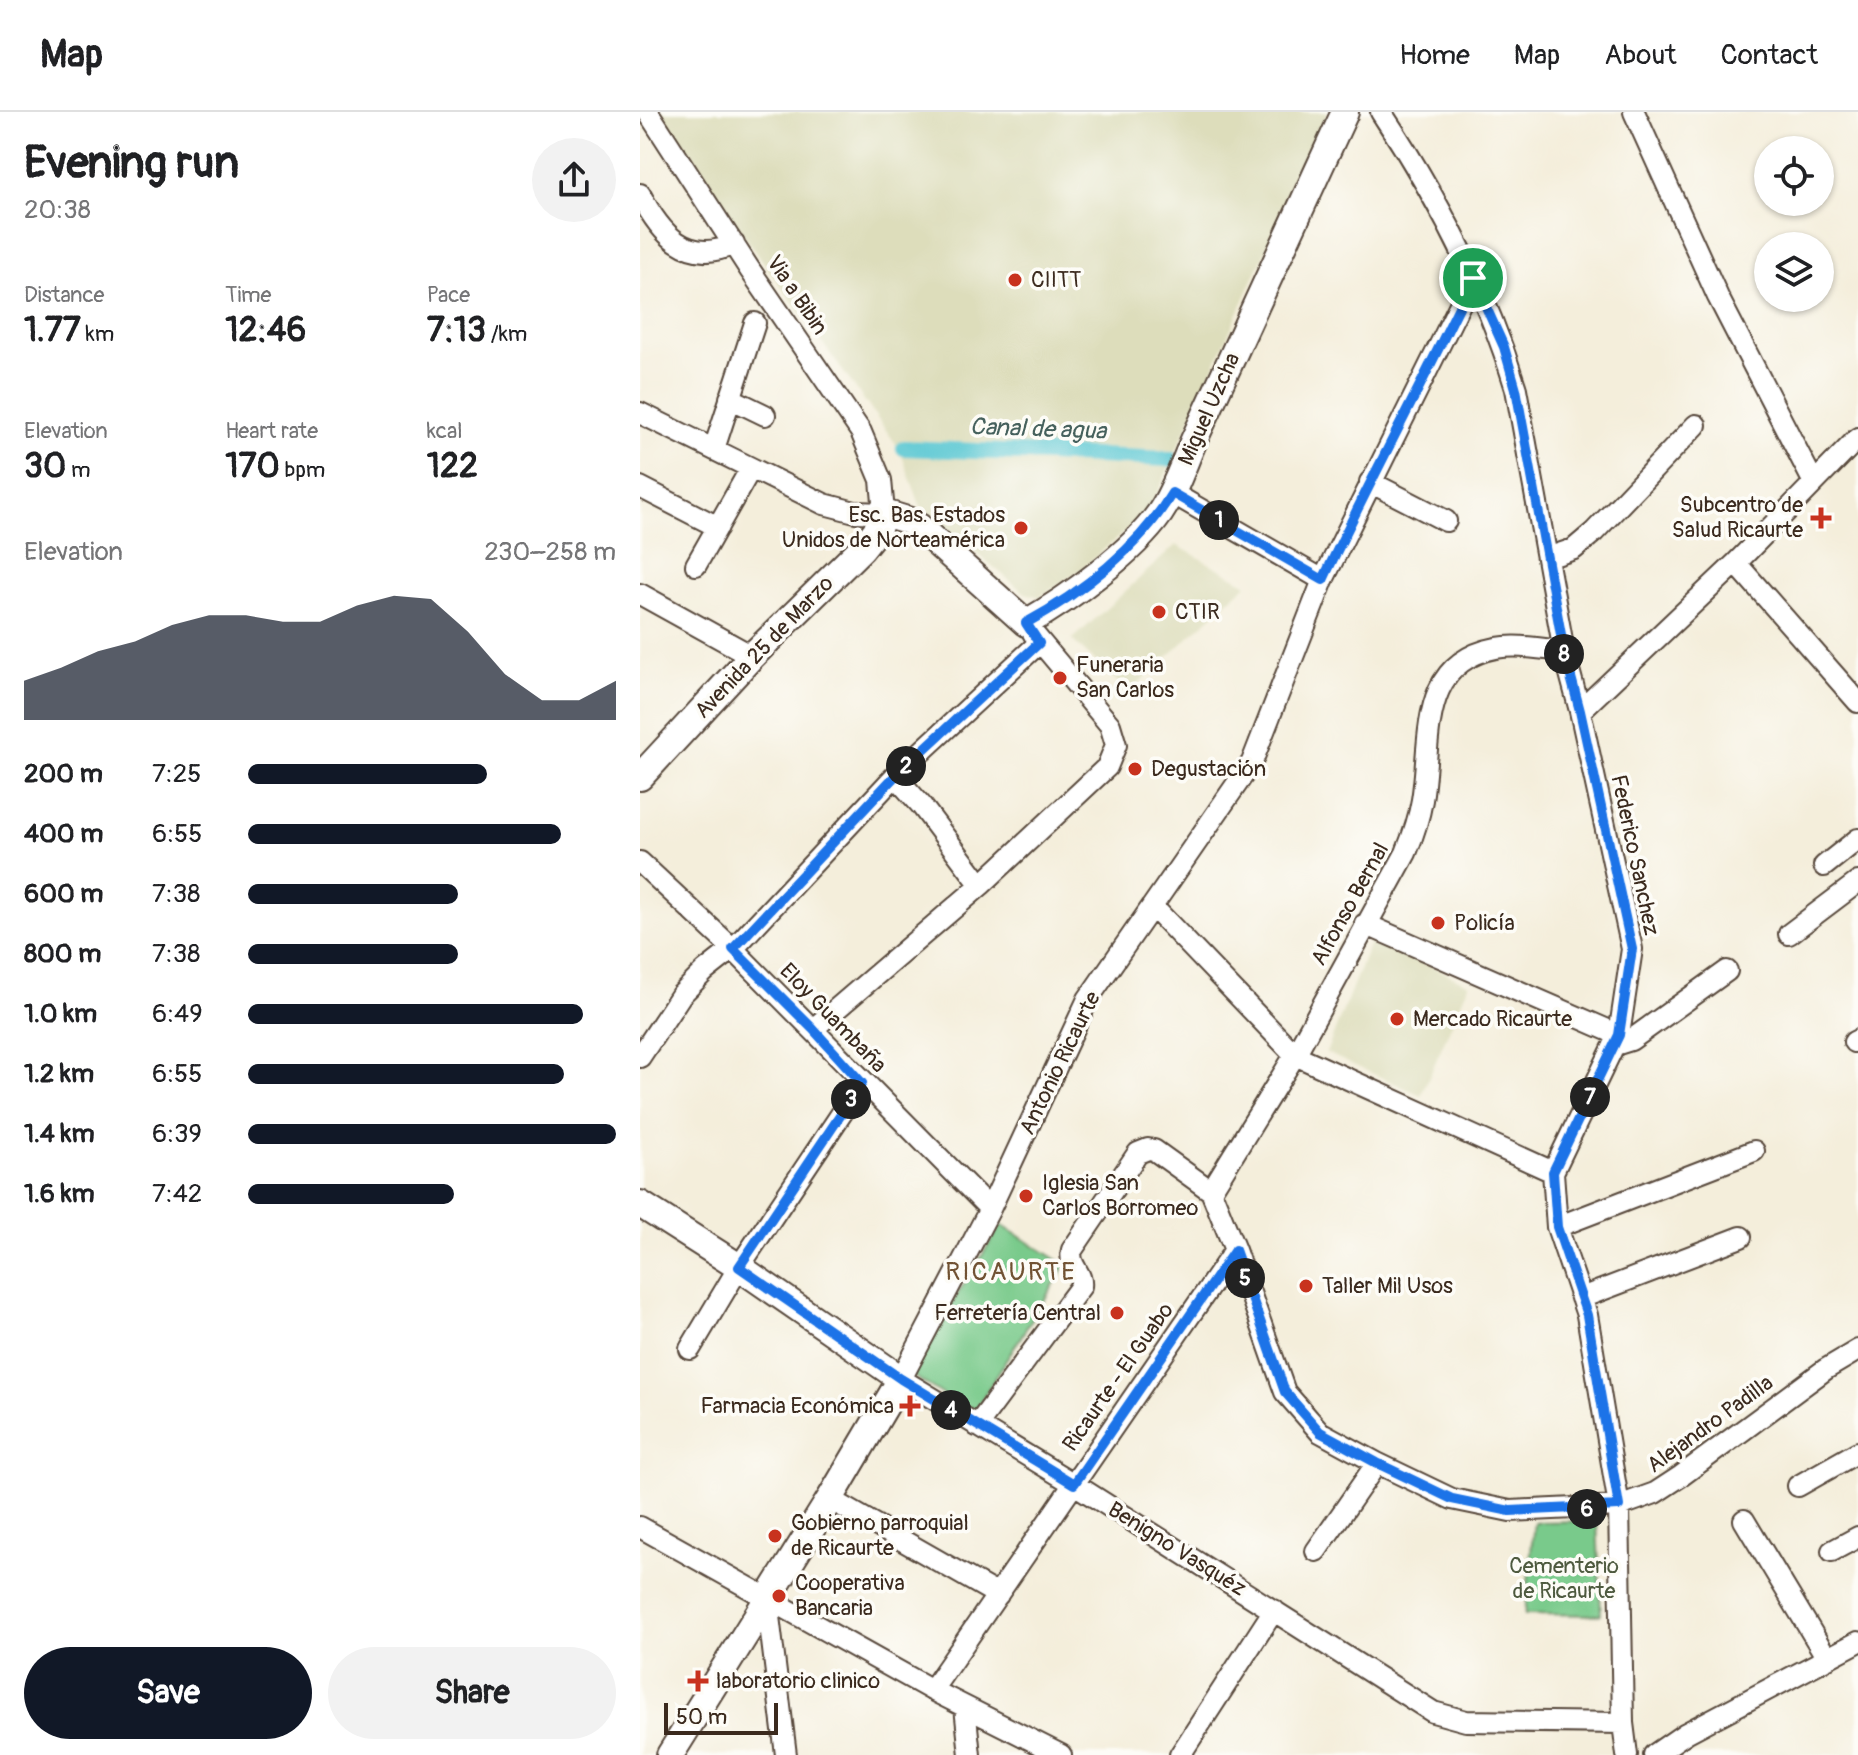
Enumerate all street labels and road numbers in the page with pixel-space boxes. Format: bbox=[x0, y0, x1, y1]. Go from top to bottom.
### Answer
street label: Via a Bibin bbox=[760, 250, 834, 340]
street label: Miguel Uzcha bbox=[1172, 348, 1246, 470]
street label: Avenida 25 de Marzo bbox=[689, 569, 840, 724]
street label: Federico Sanchez bbox=[1604, 772, 1666, 938]
street label: Alfonso Bernal bbox=[1305, 838, 1395, 970]
street label: Eloy Guambaña bbox=[774, 957, 892, 1079]
street label: Antonio Ricaurte bbox=[1013, 987, 1107, 1139]
street label: Ricaurte - El Guabo bbox=[1056, 1297, 1180, 1457]
street label: Alejandro Padilla bbox=[1641, 1369, 1779, 1479]
street label: Benigno Vasquéz bbox=[1103, 1495, 1251, 1603]

